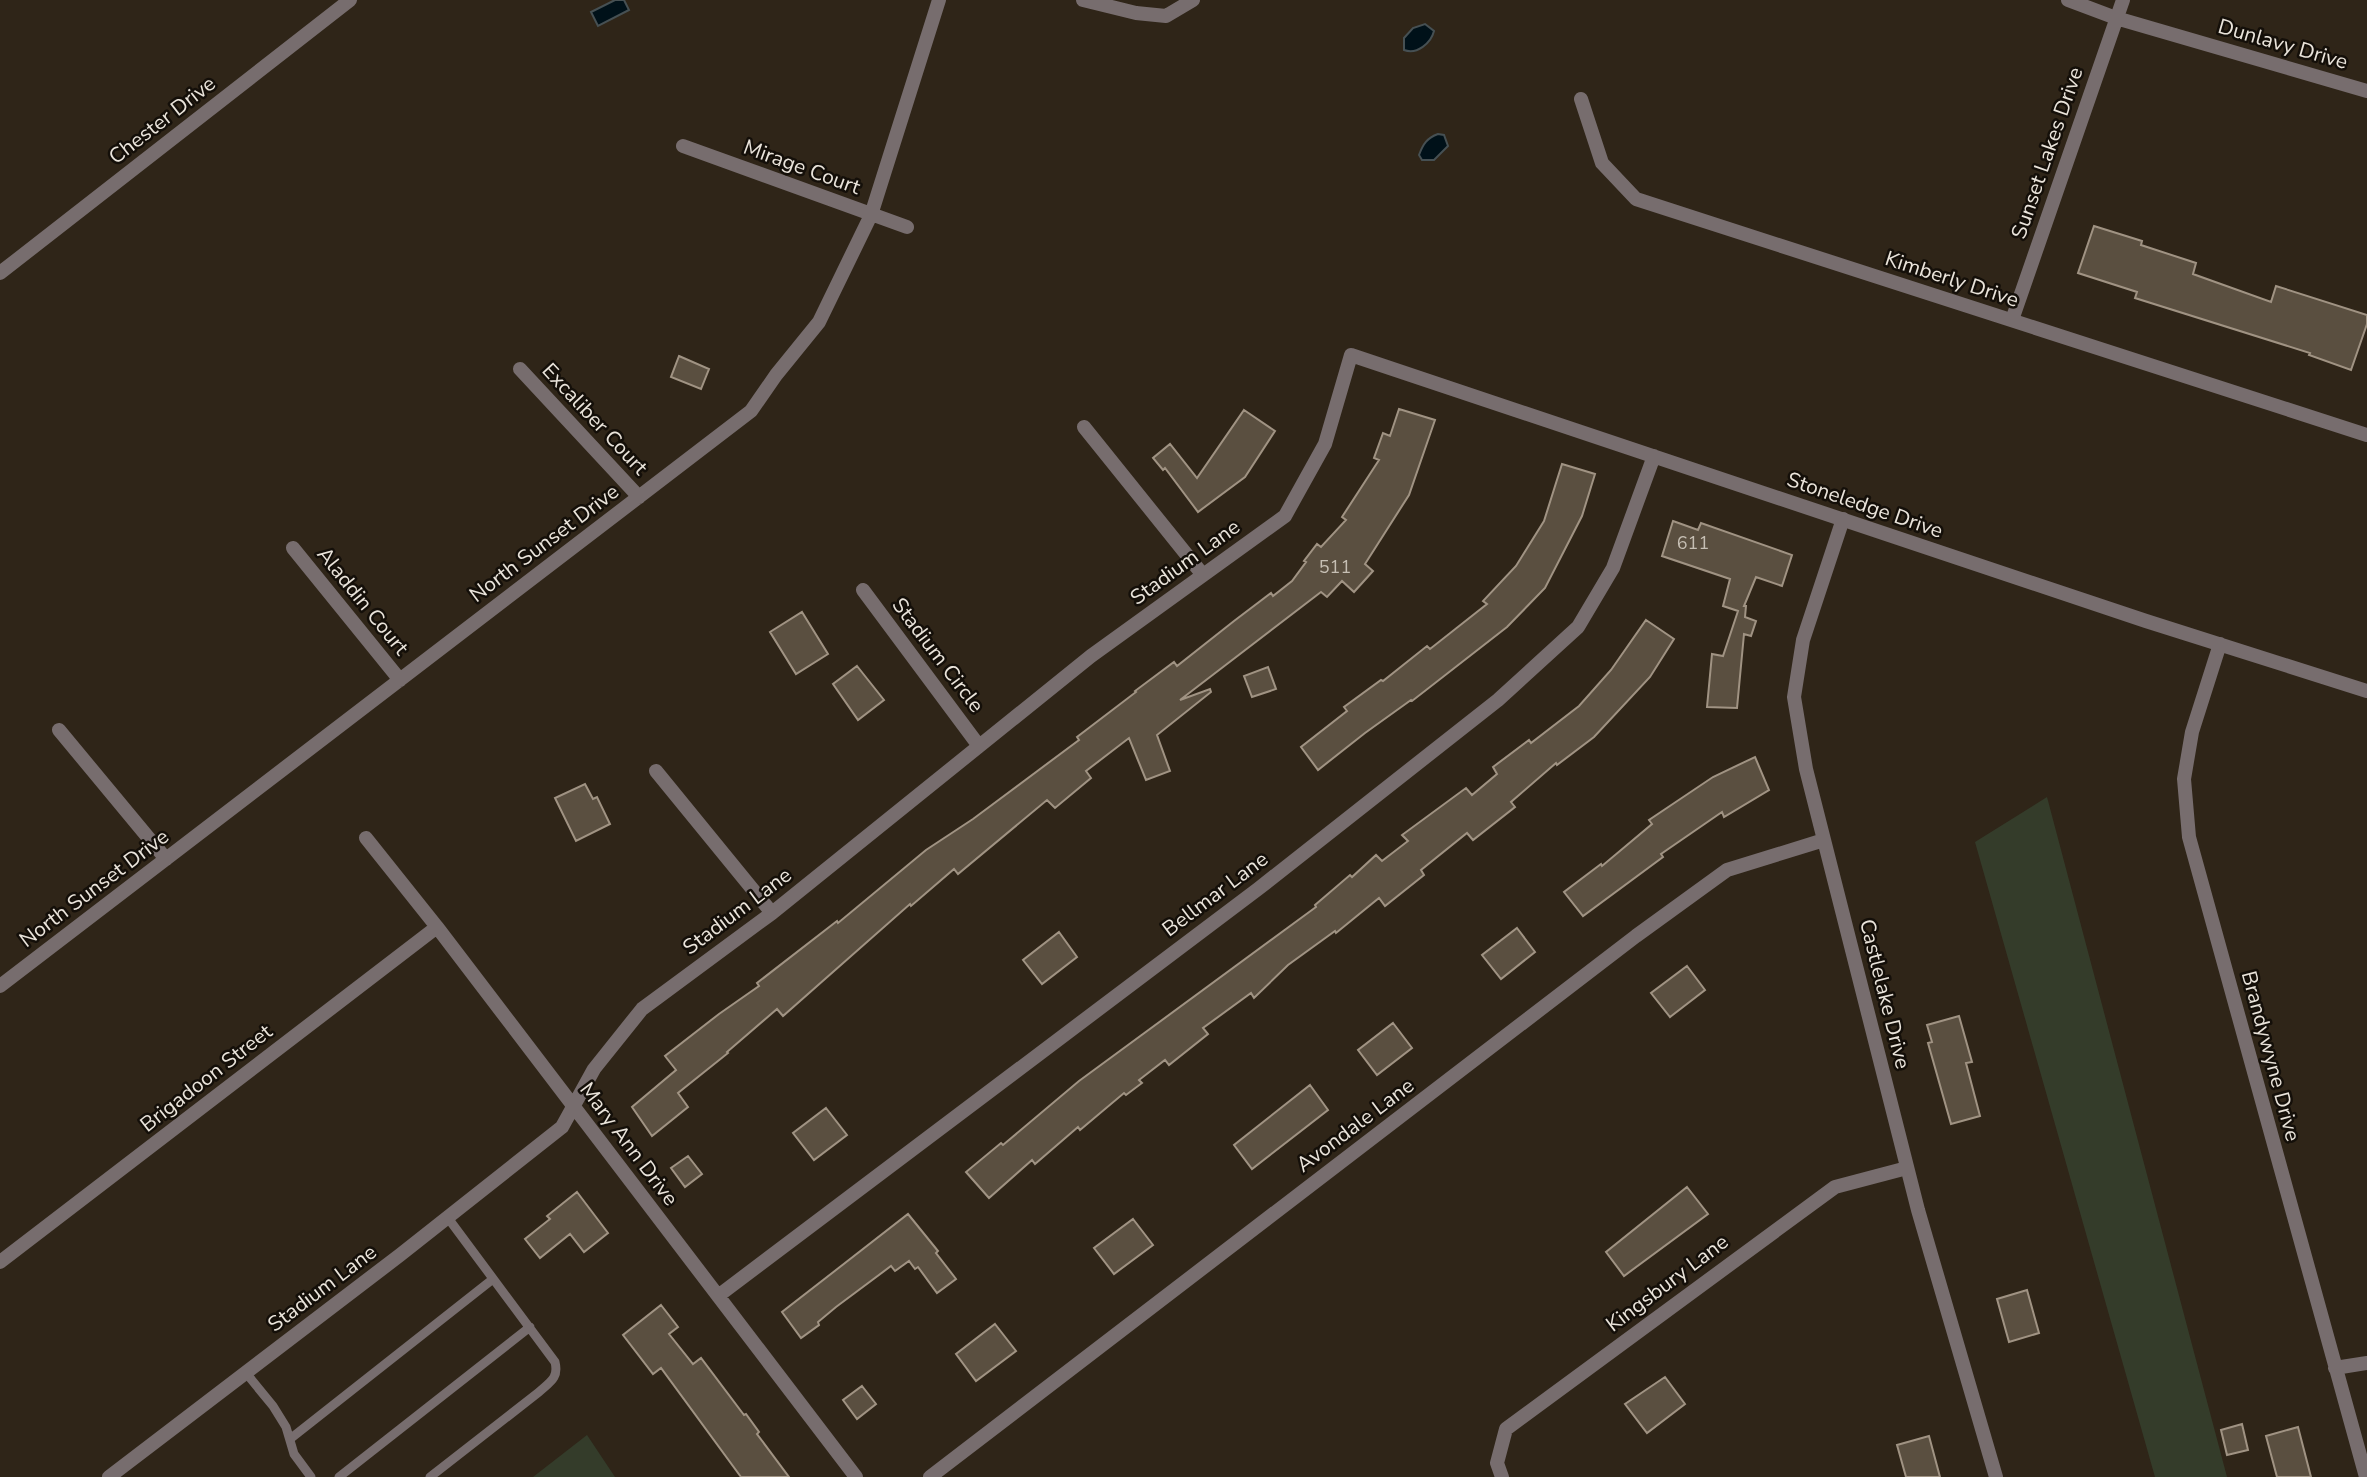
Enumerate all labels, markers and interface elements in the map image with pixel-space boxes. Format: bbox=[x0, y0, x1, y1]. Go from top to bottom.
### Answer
street label: Dunlavy Drive bbox=[2215, 12, 2351, 76]
street label: Sunset Lakes Drive bbox=[2004, 63, 2090, 243]
street label: Chester Drive bbox=[103, 69, 221, 171]
street label: Mirage Court bbox=[740, 133, 865, 201]
street label: Kimberly Drive bbox=[1882, 244, 2022, 314]
street label: Excaliber Court bbox=[536, 357, 655, 481]
street label: Stoneledge Drive bbox=[1783, 465, 1947, 545]
street label: North Sunset Drive bbox=[464, 478, 624, 608]
street label: Stadium Lane bbox=[1124, 513, 1246, 611]
house number: 611 bbox=[1677, 531, 1709, 555]
street label: Aladdin Court bbox=[311, 541, 416, 661]
house number: 511 bbox=[1319, 555, 1351, 579]
street label: Stadium Circle bbox=[886, 592, 990, 718]
street label: North Sunset Drive bbox=[14, 823, 174, 953]
street label: Bellmar Lane bbox=[1156, 845, 1274, 943]
street label: Stadium Lane bbox=[677, 861, 797, 961]
street label: Castlelake Drive bbox=[1853, 916, 1917, 1072]
street label: Brandywyne Drive bbox=[2235, 968, 2307, 1144]
street label: Brigadoon Street bbox=[134, 1017, 278, 1138]
street label: Avondale Lane bbox=[1290, 1071, 1420, 1179]
street label: Mary Ann Drive bbox=[573, 1077, 685, 1211]
street label: Kingsbury Lane bbox=[1600, 1228, 1734, 1338]
street label: Stadium Lane bbox=[262, 1238, 382, 1338]

